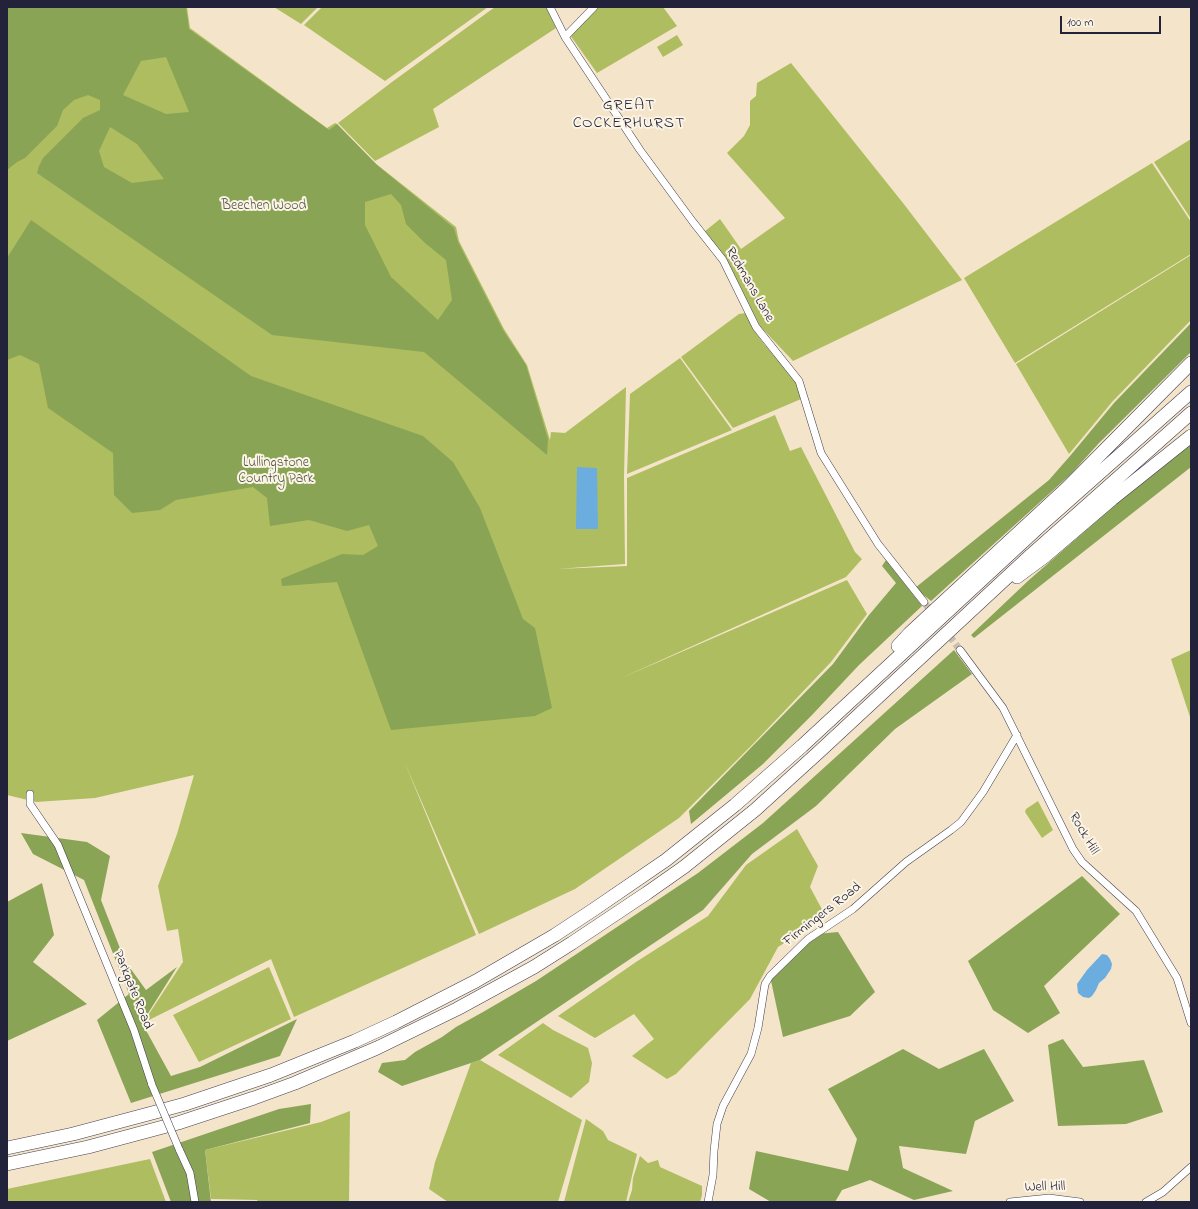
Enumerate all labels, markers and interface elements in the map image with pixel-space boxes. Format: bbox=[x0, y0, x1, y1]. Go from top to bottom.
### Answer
scale bar bbox=[1062, 8, 1163, 34]
text: 100 m bbox=[1067, 14, 1094, 32]
district label: GREAT COCKERHURST bbox=[573, 96, 685, 134]
park label: Beechen Wood bbox=[222, 199, 306, 215]
street label: Redmans Lane bbox=[721, 245, 777, 325]
park label: Lullingstone Country Park bbox=[238, 456, 314, 488]
street label: Rock Hill bbox=[1064, 810, 1102, 858]
street label: Firmingers Road bbox=[781, 879, 865, 951]
street label: Parkgate Road bbox=[108, 948, 156, 1032]
street label: Well Hill bbox=[1025, 1179, 1065, 1197]

